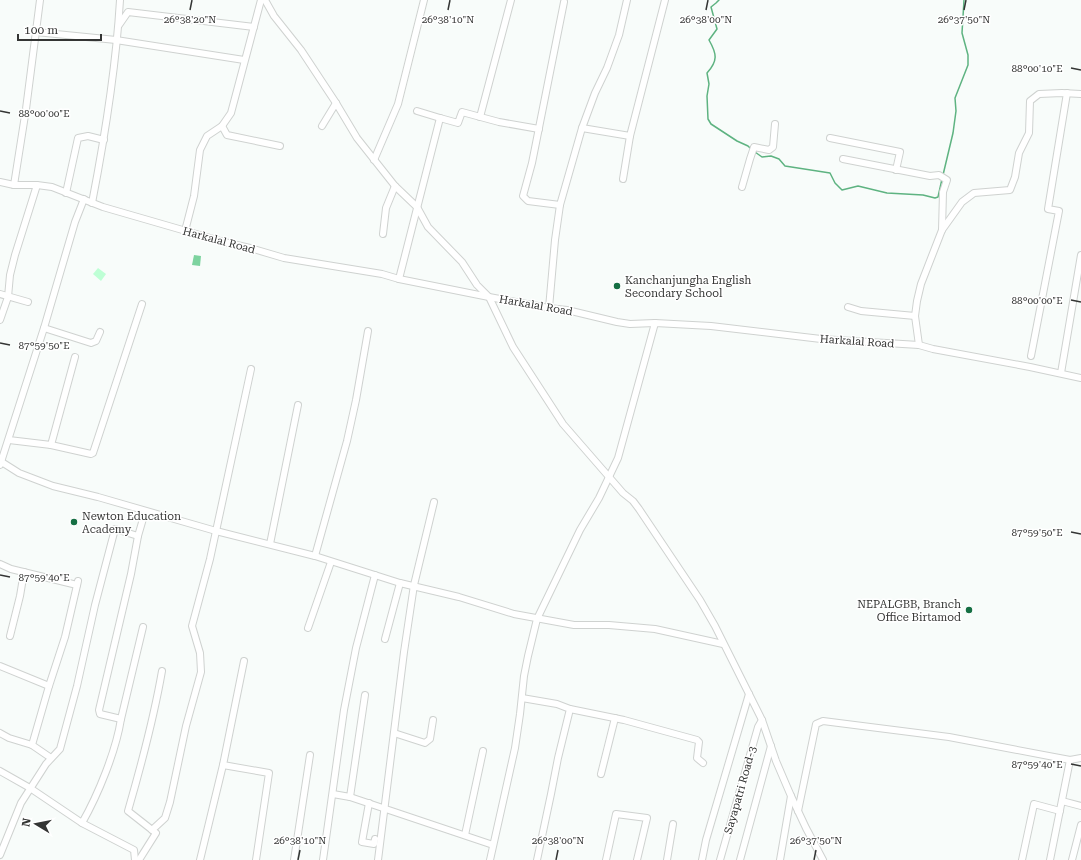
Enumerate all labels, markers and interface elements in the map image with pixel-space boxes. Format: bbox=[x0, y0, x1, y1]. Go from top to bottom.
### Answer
text: 26°38'20"N bbox=[164, 14, 216, 25]
text: 26°38'10"N bbox=[422, 14, 474, 25]
text: 26°38'00"N bbox=[680, 14, 732, 25]
text: 26°37'50"N bbox=[938, 14, 990, 25]
scale bar bbox=[18, 16, 101, 42]
text: 100 m bbox=[24, 23, 58, 37]
text: 88°00'10"E bbox=[1011, 63, 1063, 74]
text: 88°00'00"E bbox=[18, 108, 70, 119]
street label: Harkalal Road bbox=[181, 225, 257, 256]
place label: Kanchanjungha English Secondary School bbox=[625, 274, 751, 300]
marker: Kanchanjungha English Secondary School bbox=[612, 281, 622, 291]
street label: Harkalal Road bbox=[498, 293, 574, 318]
text: 88°00'00"E bbox=[1011, 295, 1063, 306]
street label: Harkalal Road bbox=[819, 332, 895, 351]
text: 87°59'50"E bbox=[18, 340, 70, 351]
place label: Newton Education Academy bbox=[82, 510, 181, 536]
marker: Newton Education Academy bbox=[69, 517, 79, 527]
text: 87°59'50"E bbox=[1011, 527, 1063, 538]
text: 87°59'40"E bbox=[18, 572, 70, 583]
place label: NEPALGBB, Branch Office Birtamod bbox=[857, 598, 961, 624]
marker: NEPALGBB, Branch Office Birtamod bbox=[964, 605, 974, 615]
street label: Sayapatri Road-3 bbox=[722, 745, 759, 836]
text: 87°59'40"E bbox=[1011, 759, 1063, 770]
north arrow bbox=[16, 804, 56, 844]
text: N bbox=[20, 817, 34, 828]
text: 26°38'10"N bbox=[274, 835, 326, 846]
text: 26°38'00"N bbox=[532, 835, 584, 846]
text: 26°37'50"N bbox=[790, 835, 842, 846]

